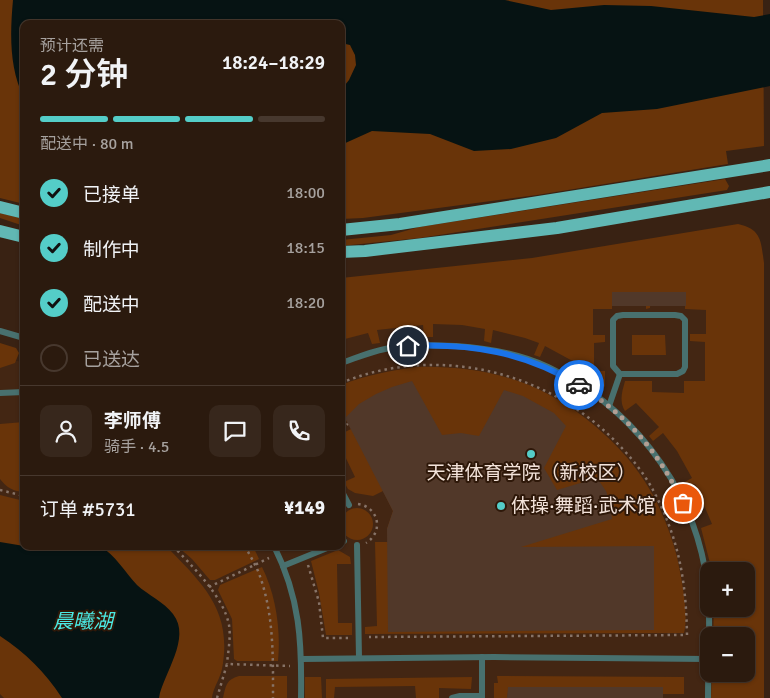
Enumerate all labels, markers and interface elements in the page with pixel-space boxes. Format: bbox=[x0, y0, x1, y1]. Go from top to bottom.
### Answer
text: 预计还需 bbox=[40, 36, 104, 56]
text: 18:24–18:29 bbox=[222, 51, 325, 75]
text: 2 分钟 bbox=[40, 55, 128, 94]
text: 配送中 · 80 m bbox=[40, 134, 133, 154]
icon: check bbox=[40, 179, 68, 207]
text: 已接单 bbox=[83, 183, 140, 207]
text: 18:00 bbox=[286, 183, 325, 203]
icon: check bbox=[40, 234, 68, 262]
text: 制作中 bbox=[83, 238, 140, 262]
text: 18:15 bbox=[286, 238, 325, 258]
icon: check bbox=[40, 289, 68, 317]
text: 配送中 bbox=[83, 293, 140, 317]
text: 18:20 bbox=[286, 293, 325, 313]
pin bbox=[387, 325, 429, 367]
icon: home bbox=[394, 332, 422, 360]
text: 已送达 bbox=[83, 348, 140, 372]
courier bbox=[554, 360, 604, 410]
icon: car bbox=[565, 371, 593, 399]
button: person bbox=[40, 405, 92, 457]
button: chat bbox=[209, 405, 261, 457]
button: phone bbox=[273, 405, 325, 457]
text: 李师傅 bbox=[104, 409, 161, 433]
text: 骑手 · 4.5 bbox=[104, 437, 169, 457]
marker: 天津体育学院（新校区） bbox=[525, 448, 537, 460]
place label: 天津体育学院（新校区） bbox=[426, 461, 636, 485]
pin bbox=[662, 482, 704, 524]
icon: bag bbox=[669, 489, 697, 517]
place label: 体操·舞蹈·武术馆 bbox=[511, 494, 656, 518]
text: ¥149 bbox=[284, 496, 325, 520]
text: 订单 #5731 bbox=[40, 498, 135, 522]
marker: 体操·舞蹈·武术馆 bbox=[495, 500, 507, 512]
map controls bbox=[700, 562, 755, 682]
button: + bbox=[700, 562, 755, 617]
water label: 晨曦湖 bbox=[53, 609, 116, 634]
button: − bbox=[700, 627, 755, 682]

